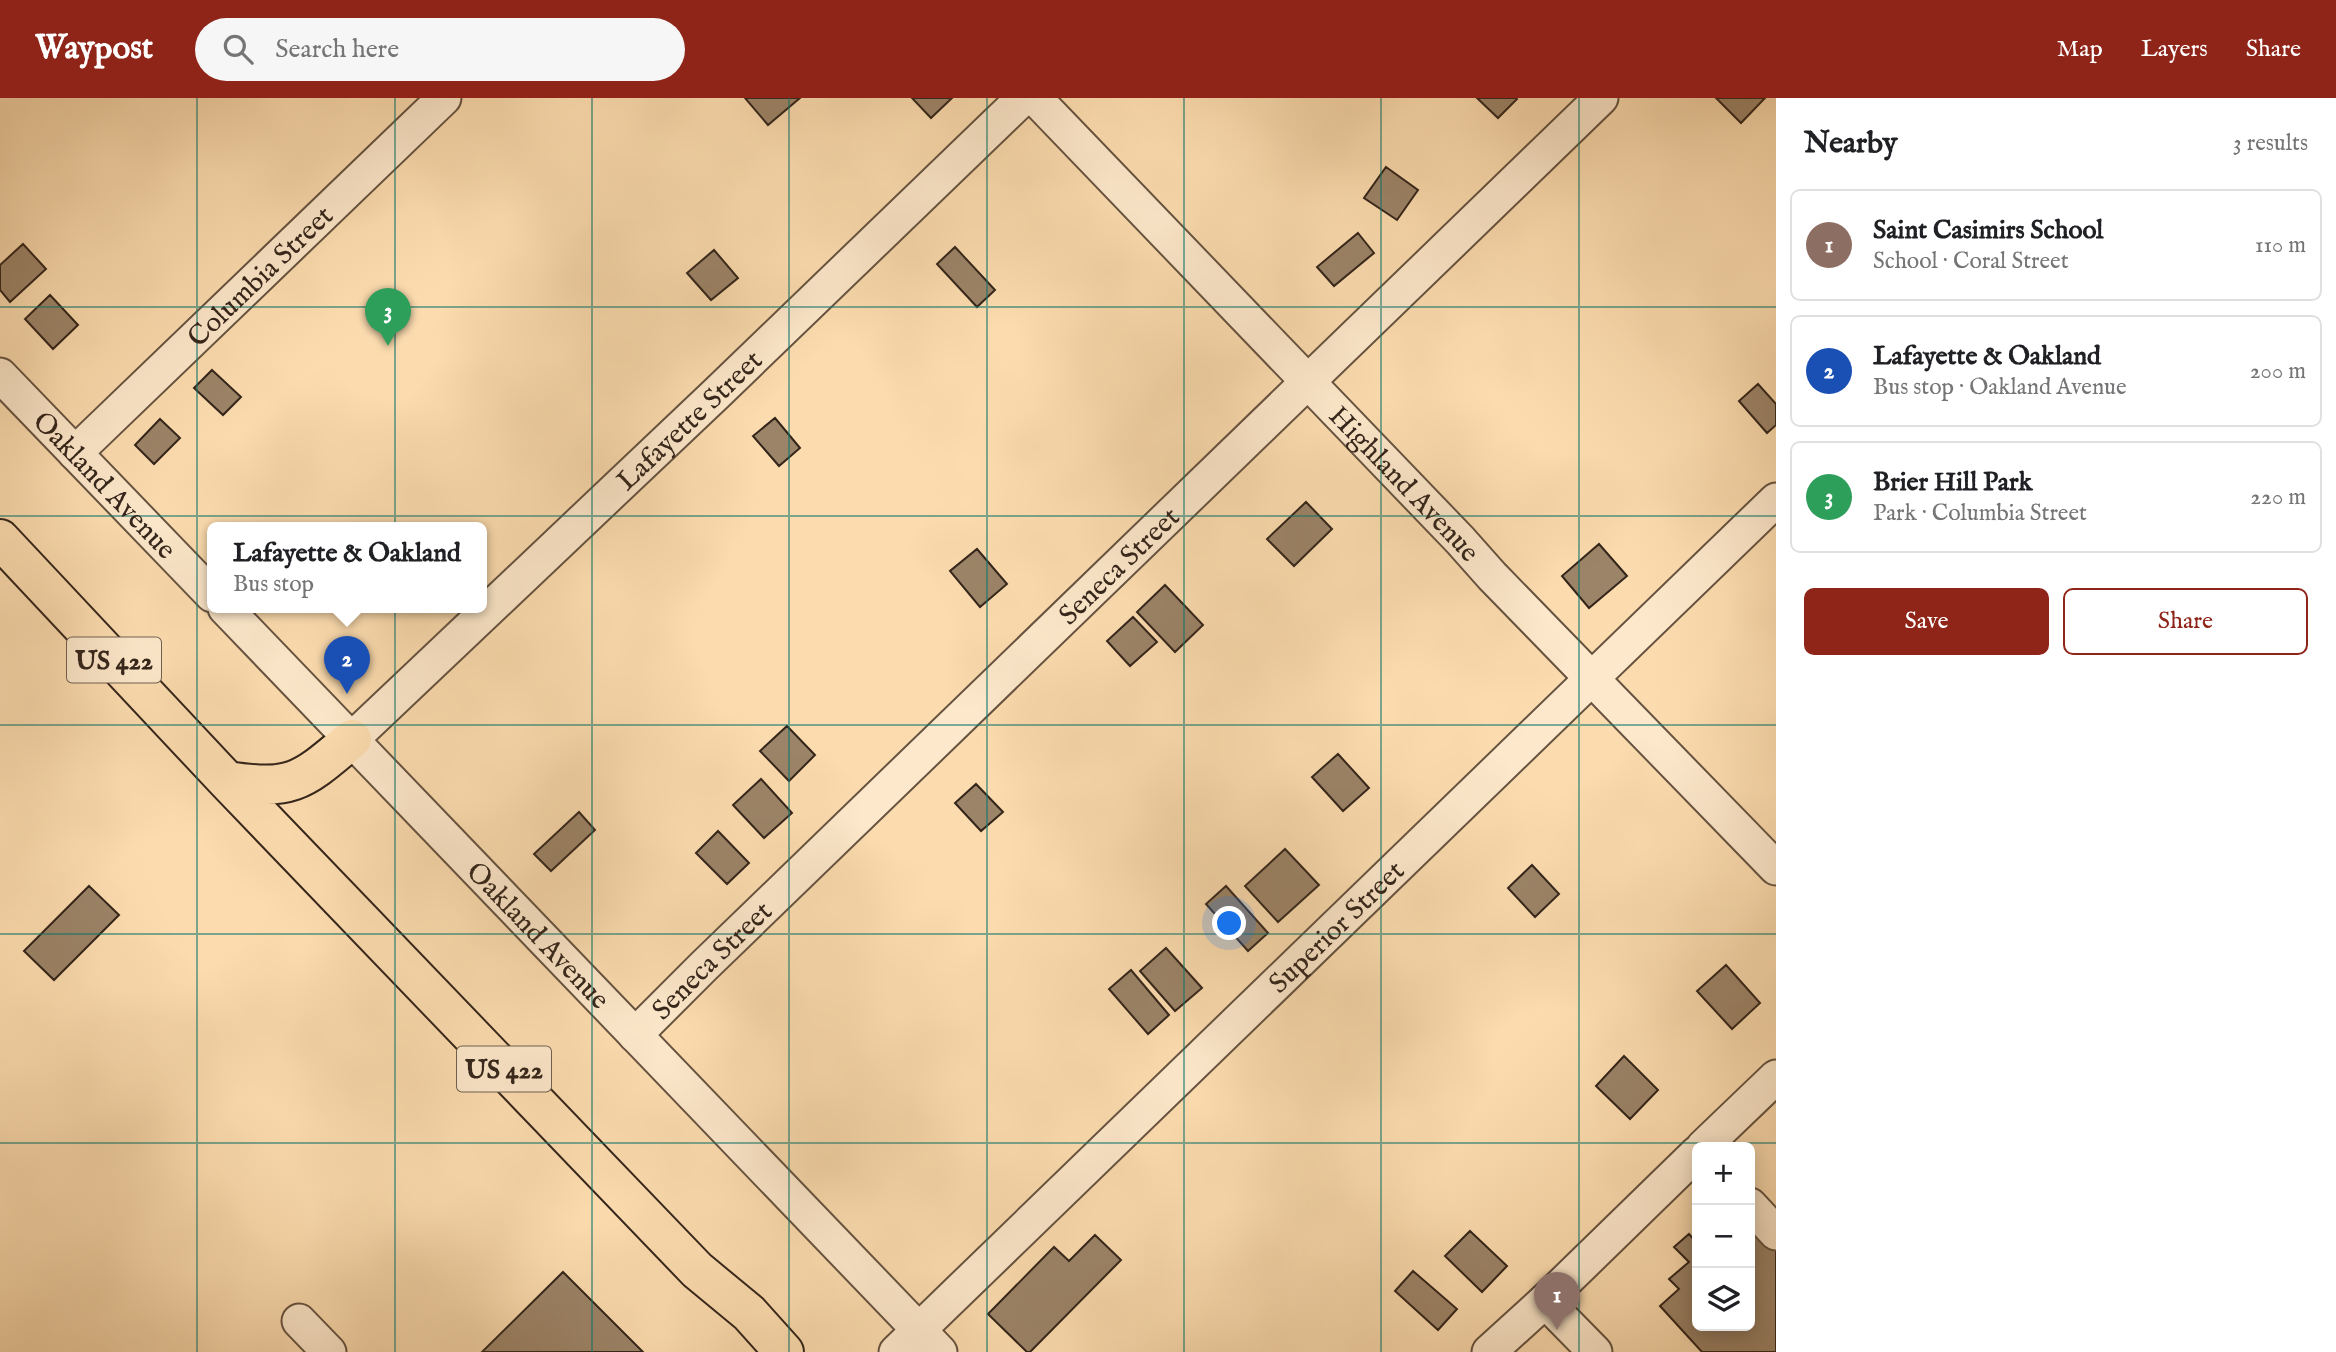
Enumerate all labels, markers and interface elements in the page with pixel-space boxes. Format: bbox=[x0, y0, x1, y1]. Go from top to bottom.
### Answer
search box bbox=[195, 18, 685, 81]
text: Waypost bbox=[35, 28, 153, 70]
icon: search bbox=[219, 30, 257, 68]
text: Search here bbox=[275, 33, 399, 66]
text: Map bbox=[2057, 34, 2103, 65]
text: Layers bbox=[2141, 34, 2208, 65]
text: Share bbox=[2246, 34, 2301, 65]
text: Nearby bbox=[1804, 125, 1897, 163]
text: 3 results bbox=[2233, 129, 2308, 158]
street label: Columbia Street bbox=[181, 199, 342, 355]
text: Saint Casimirs School bbox=[1873, 214, 2104, 247]
text: 1 bbox=[1825, 231, 1833, 260]
text: 110 m bbox=[2255, 231, 2306, 260]
text: School · Coral Street bbox=[1873, 247, 2069, 276]
pin: 3 bbox=[365, 288, 411, 346]
text: Lafayette & Oakland bbox=[1873, 340, 2101, 373]
street label: Lafayette Street bbox=[610, 344, 771, 499]
text: 2 bbox=[1824, 357, 1834, 386]
text: 200 m bbox=[2250, 357, 2306, 386]
text: Bus stop · Oakland Avenue bbox=[1873, 373, 2127, 402]
street label: Highland Avenue bbox=[1320, 399, 1486, 570]
street label: Oakland Avenue bbox=[25, 405, 183, 567]
text: Brier Hill Park bbox=[1873, 466, 2032, 499]
text: 3 bbox=[1825, 483, 1833, 512]
text: 220 m bbox=[2250, 483, 2306, 512]
text: Park · Columbia Street bbox=[1873, 499, 2087, 528]
street label: Seneca Street bbox=[1052, 500, 1188, 633]
popup bbox=[207, 522, 487, 613]
text: Lafayette & Oakland bbox=[233, 537, 461, 570]
text: Bus stop bbox=[233, 570, 314, 599]
button: Save bbox=[1804, 588, 2049, 655]
button: Share bbox=[2063, 588, 2308, 655]
pin: 2 bbox=[324, 636, 370, 694]
road number: US 422 bbox=[67, 638, 161, 682]
street label: Superior Street bbox=[1262, 854, 1413, 1002]
street label: Oakland Avenue bbox=[458, 855, 616, 1018]
street label: Seneca Street bbox=[645, 895, 781, 1028]
your location bbox=[1212, 906, 1246, 940]
road number: US 422 bbox=[457, 1046, 551, 1092]
map controls bbox=[1692, 1142, 1755, 1331]
button: + bbox=[1692, 1142, 1755, 1205]
button: − bbox=[1692, 1205, 1755, 1268]
button: layers bbox=[1692, 1268, 1755, 1331]
pin: 1 bbox=[1534, 1272, 1580, 1330]

